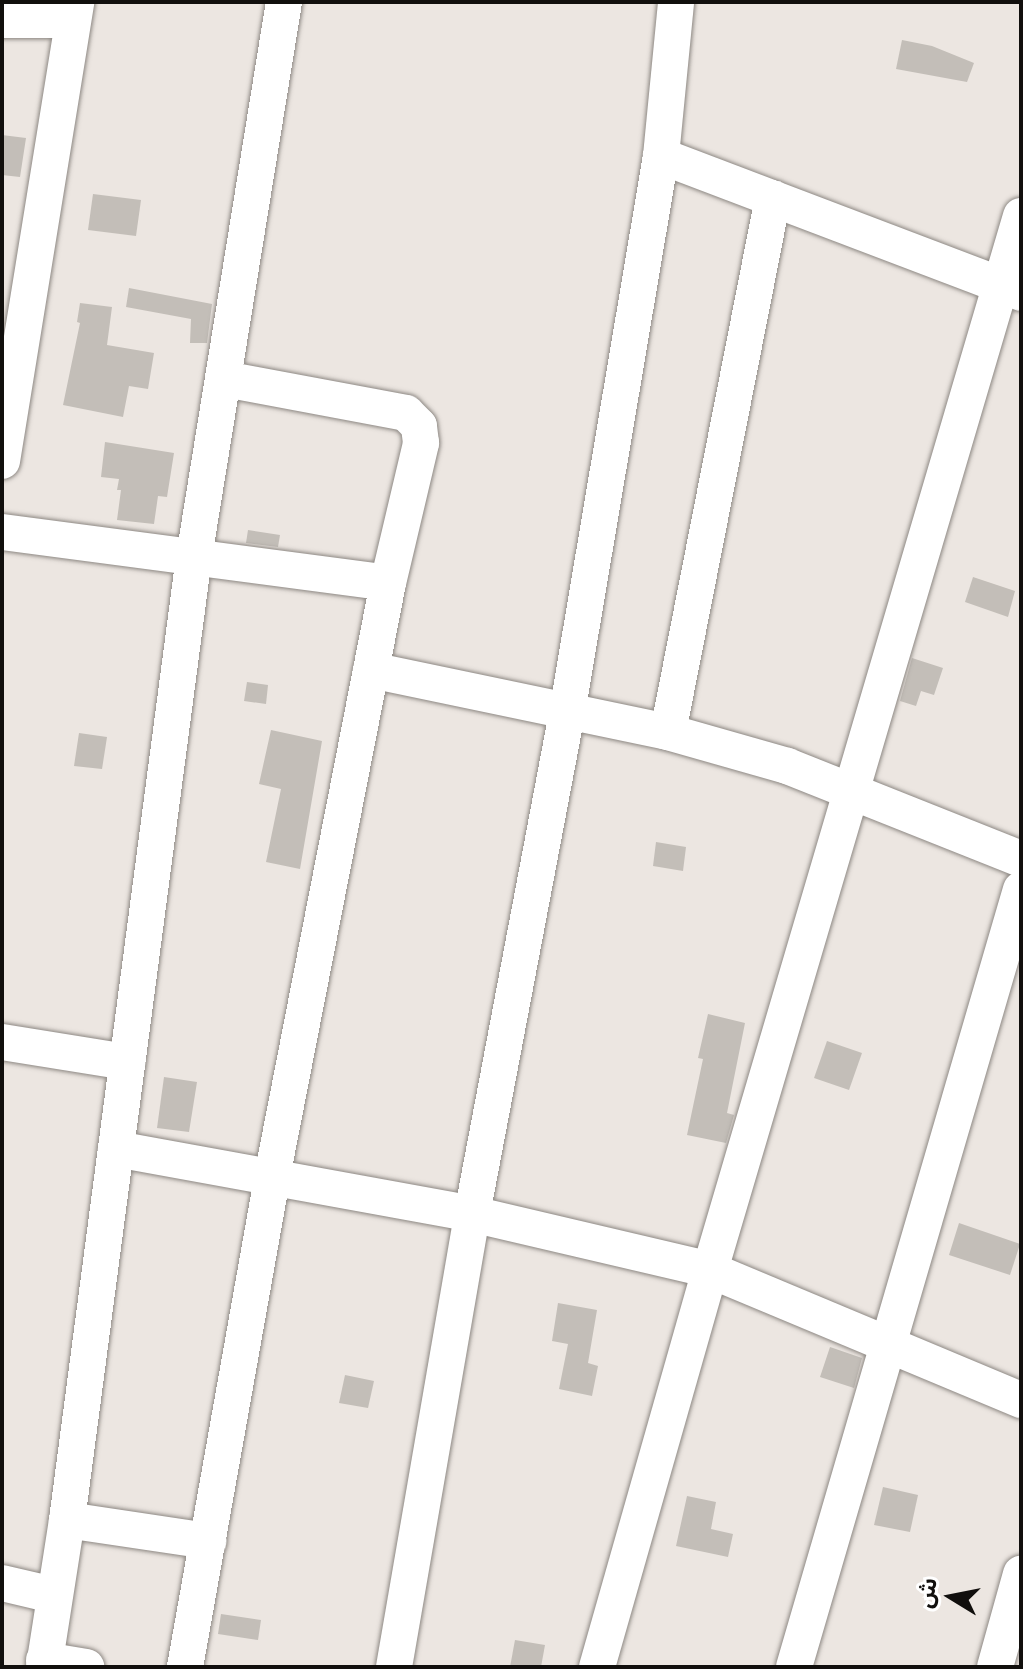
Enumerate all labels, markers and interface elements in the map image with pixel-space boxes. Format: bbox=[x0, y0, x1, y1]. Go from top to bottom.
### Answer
north arrow bbox=[911, 1557, 991, 1637]
text: ش bbox=[902, 1574, 953, 1612]

